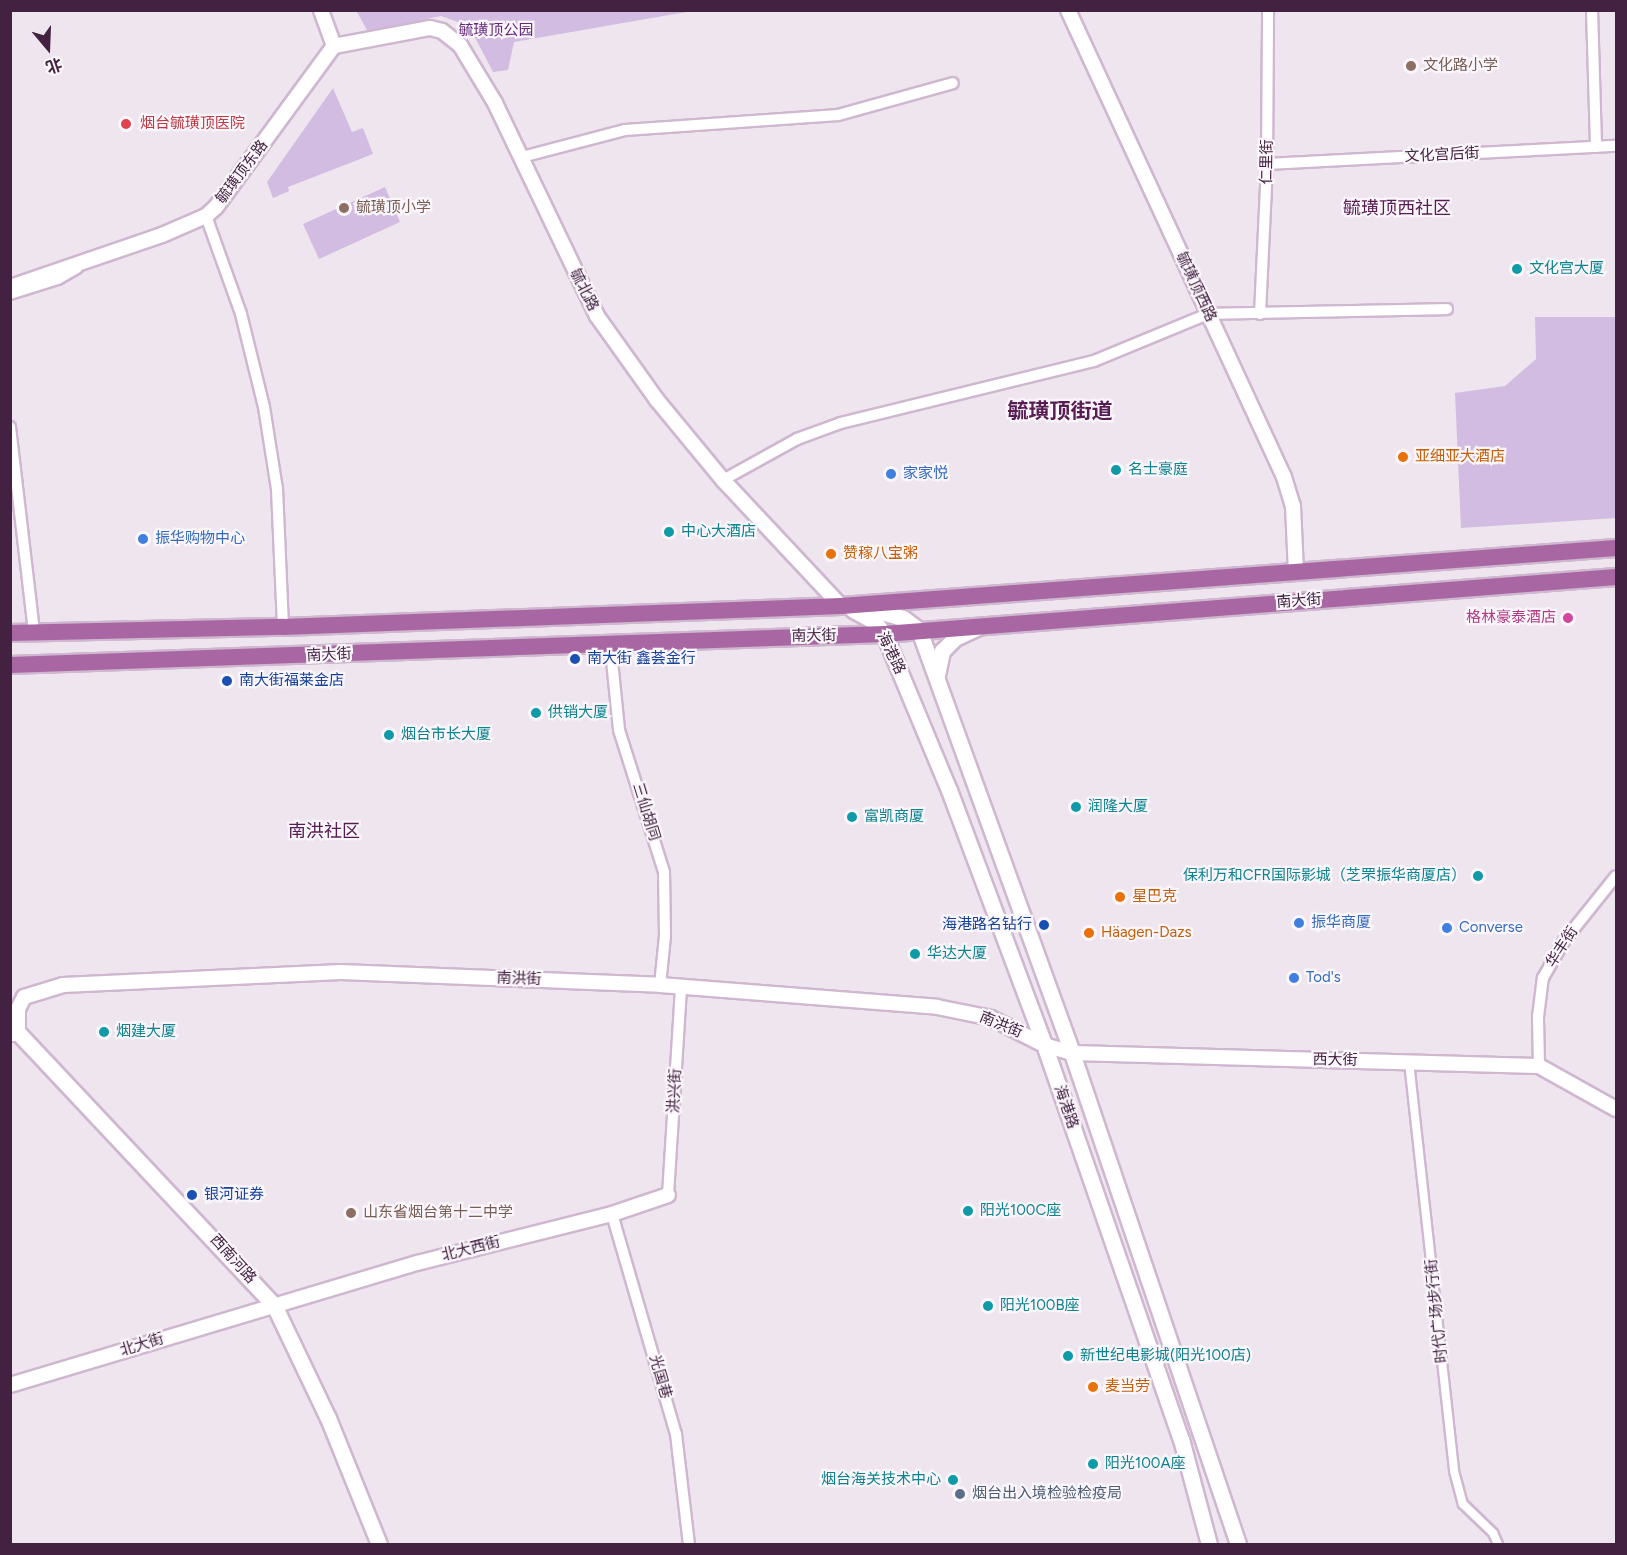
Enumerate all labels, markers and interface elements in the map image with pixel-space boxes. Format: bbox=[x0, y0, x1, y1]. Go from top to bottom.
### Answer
north arrow bbox=[18, 18, 78, 78]
park label: 毓璜顶公园 bbox=[459, 22, 533, 40]
text: 北 bbox=[43, 54, 65, 77]
place label: 文化路小学 bbox=[1423, 57, 1498, 75]
marker: 文化路小学 bbox=[1404, 59, 1418, 73]
marker: 烟台毓璜顶医院 bbox=[117, 115, 135, 133]
place label: 烟台毓璜顶医院 bbox=[140, 115, 245, 133]
street label: 毓璜顶东路 bbox=[212, 137, 272, 207]
street label: 仁里街 bbox=[1258, 139, 1276, 185]
street label: 文化宫后街 bbox=[1404, 144, 1480, 166]
district label: 毓璜顶西社区 bbox=[1343, 197, 1451, 219]
place label: 毓璜顶小学 bbox=[356, 199, 431, 217]
marker: 毓璜顶小学 bbox=[337, 201, 351, 215]
street label: 毓璜顶西路 bbox=[1172, 249, 1220, 325]
place label: 文化宫大厦 bbox=[1529, 260, 1604, 278]
marker: 文化宫大厦 bbox=[1510, 262, 1524, 276]
street label: 毓北路 bbox=[566, 266, 602, 314]
district label: 毓璜顶街道 bbox=[1008, 398, 1112, 424]
place label: 亚细亚大酒店 bbox=[1415, 448, 1505, 466]
marker: 亚细亚大酒店 bbox=[1396, 450, 1410, 464]
place label: 名士豪庭 bbox=[1128, 461, 1188, 479]
marker: 名士豪庭 bbox=[1109, 463, 1123, 477]
place label: 家家悦 bbox=[903, 465, 948, 483]
marker: 家家悦 bbox=[884, 467, 898, 481]
place label: 中心大酒店 bbox=[681, 523, 756, 541]
marker: 中心大酒店 bbox=[662, 525, 676, 539]
place label: 振华购物中心 bbox=[155, 530, 245, 548]
marker: 振华购物中心 bbox=[136, 532, 150, 546]
place label: 赞稼八宝粥 bbox=[843, 545, 918, 563]
marker: 赞稼八宝粥 bbox=[824, 547, 838, 561]
street label: 南大街 bbox=[1276, 590, 1322, 612]
place label: 格林豪泰酒店 bbox=[1466, 609, 1556, 627]
marker: 格林豪泰酒店 bbox=[1561, 611, 1575, 625]
street label: 南大街 bbox=[791, 627, 837, 645]
street label: 海港路 bbox=[873, 629, 909, 677]
street label: 南大街 bbox=[306, 645, 352, 665]
place label: 南大街 鑫荟金行 bbox=[587, 650, 696, 668]
marker: 南大街 鑫荟金行 bbox=[568, 652, 582, 666]
place label: 南大街福莱金店 bbox=[239, 672, 344, 690]
marker: 南大街福莱金店 bbox=[220, 674, 234, 688]
place label: 供销大厦 bbox=[548, 704, 608, 722]
marker: 供销大厦 bbox=[529, 706, 543, 720]
place label: 烟台市长大厦 bbox=[401, 726, 491, 744]
marker: 烟台市长大厦 bbox=[382, 728, 396, 742]
street label: 三仙胡同 bbox=[629, 781, 663, 843]
place label: 润隆大厦 bbox=[1088, 798, 1148, 816]
marker: 润隆大厦 bbox=[1069, 800, 1083, 814]
place label: 富凯商厦 bbox=[864, 808, 924, 826]
marker: 富凯商厦 bbox=[845, 810, 859, 824]
district label: 南洪社区 bbox=[288, 820, 360, 842]
place label: 保利万和CFR国际影城（芝罘振华商厦店） bbox=[1183, 867, 1466, 885]
marker: 保利万和CFR国际影城（芝罘振华商厦店） bbox=[1471, 869, 1485, 883]
place label: 星巴克 bbox=[1132, 888, 1177, 906]
marker: 星巴克 bbox=[1113, 890, 1127, 904]
place label: 振华商厦 bbox=[1311, 914, 1371, 932]
place label: 海港路名钻行 bbox=[942, 916, 1032, 934]
marker: 振华商厦 bbox=[1292, 916, 1306, 930]
marker: 海港路名钻行 bbox=[1037, 918, 1051, 932]
place label: Converse bbox=[1459, 919, 1523, 937]
marker: Converse bbox=[1440, 921, 1454, 935]
street label: 华丰街 bbox=[1542, 923, 1582, 971]
place label: Häagen-Dazs bbox=[1101, 924, 1191, 942]
marker: Häagen-Dazs bbox=[1082, 926, 1096, 940]
place label: 华达大厦 bbox=[927, 945, 987, 963]
marker: 华达大厦 bbox=[908, 947, 922, 961]
street label: 南洪街 bbox=[496, 969, 542, 989]
place label: Tod's bbox=[1306, 969, 1341, 987]
marker: Tod's bbox=[1287, 971, 1301, 985]
street label: 南洪街 bbox=[977, 1008, 1025, 1042]
place label: 烟建大厦 bbox=[116, 1023, 176, 1041]
marker: 烟建大厦 bbox=[97, 1025, 111, 1039]
street label: 西大街 bbox=[1312, 1051, 1358, 1069]
street label: 洪兴街 bbox=[665, 1068, 685, 1114]
street label: 海港路 bbox=[1050, 1083, 1082, 1131]
place label: 银河证券 bbox=[204, 1186, 264, 1204]
marker: 银河证券 bbox=[185, 1188, 199, 1202]
place label: 阳光100C座 bbox=[980, 1202, 1061, 1220]
place label: 山东省烟台第十二中学 bbox=[363, 1204, 513, 1222]
marker: 阳光100C座 bbox=[961, 1204, 975, 1218]
marker: 山东省烟台第十二中学 bbox=[344, 1206, 358, 1220]
street label: 西南河路 bbox=[206, 1231, 260, 1287]
street label: 北大西街 bbox=[440, 1233, 502, 1265]
street label: 时代广场步行街 bbox=[1423, 1258, 1451, 1364]
place label: 阳光100B座 bbox=[1000, 1297, 1080, 1315]
marker: 阳光100B座 bbox=[981, 1299, 995, 1313]
street label: 北大街 bbox=[118, 1330, 166, 1360]
place label: 新世纪电影城(阳光100店) bbox=[1080, 1347, 1251, 1365]
marker: 新世纪电影城(阳光100店) bbox=[1061, 1349, 1075, 1363]
street label: 光国巷 bbox=[645, 1353, 675, 1401]
place label: 麦当劳 bbox=[1105, 1378, 1150, 1396]
marker: 麦当劳 bbox=[1086, 1380, 1100, 1394]
place label: 阳光100A座 bbox=[1105, 1455, 1186, 1473]
marker: 阳光100A座 bbox=[1086, 1457, 1100, 1471]
place label: 烟台海关技术中心 bbox=[821, 1471, 941, 1489]
marker: 烟台海关技术中心 bbox=[946, 1473, 960, 1487]
place label: 烟台出入境检验检疫局 bbox=[972, 1485, 1122, 1503]
marker: 烟台出入境检验检疫局 bbox=[953, 1487, 967, 1501]

